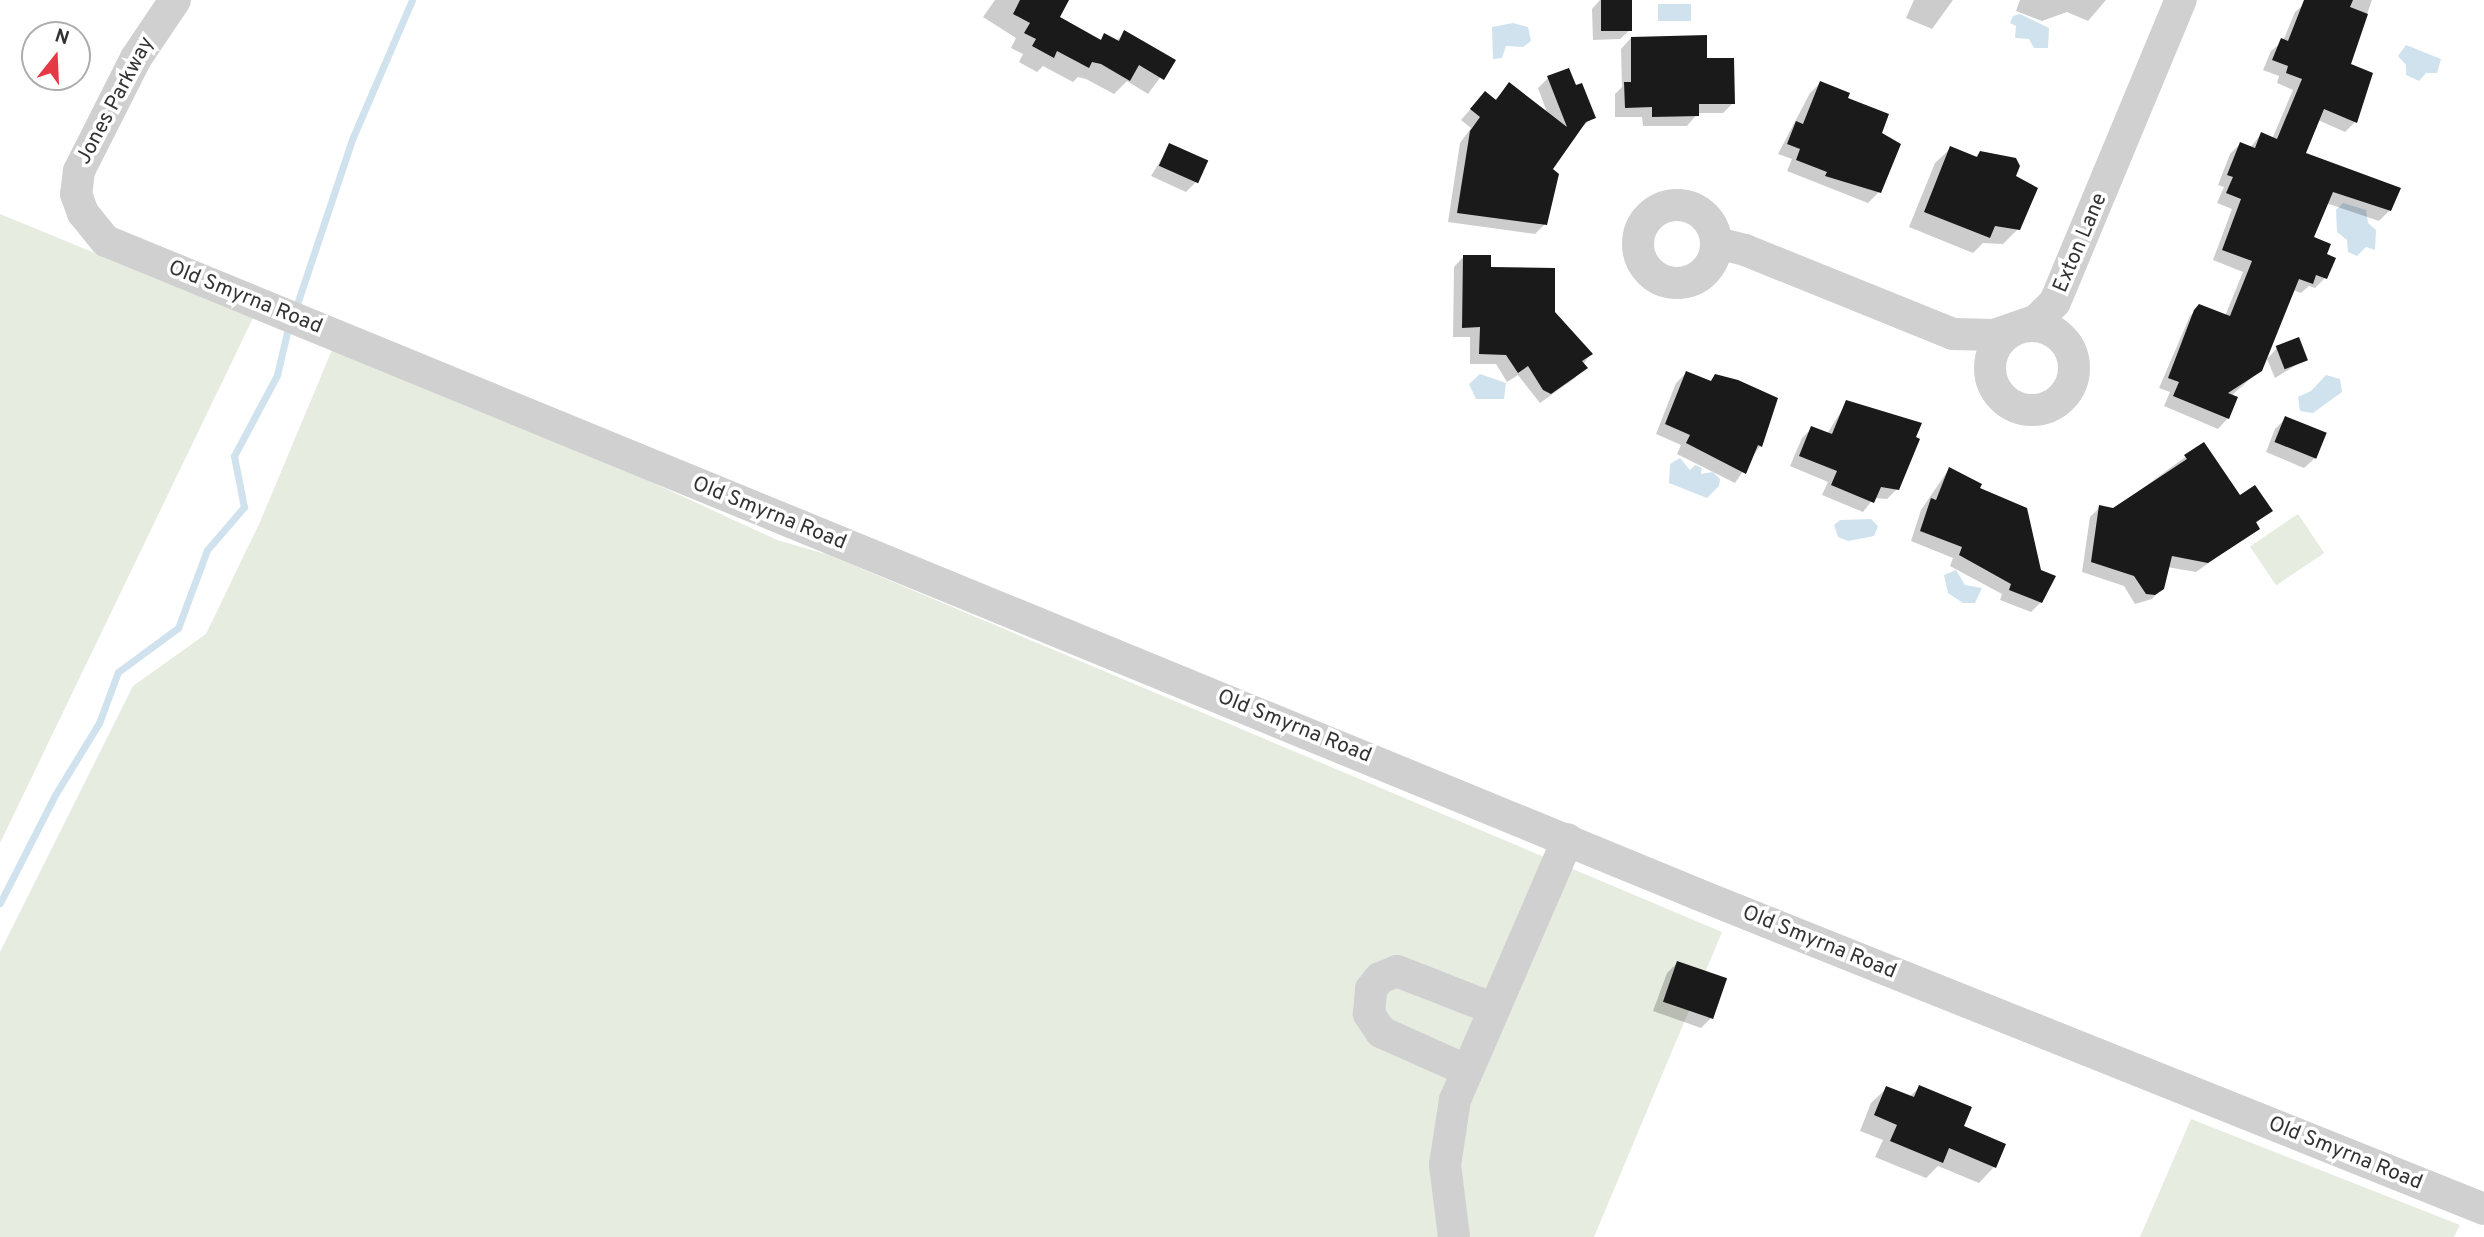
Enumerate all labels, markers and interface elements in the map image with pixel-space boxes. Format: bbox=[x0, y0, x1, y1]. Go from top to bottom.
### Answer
north arrow bbox=[21, 21, 91, 91]
text: N bbox=[52, 24, 72, 51]
street label: Jones Parkway bbox=[72, 33, 160, 169]
street label: Exton Lane bbox=[2049, 189, 2113, 297]
street label: Old Smyrna Road bbox=[164, 256, 326, 340]
street label: Old Smyrna Road bbox=[688, 472, 850, 556]
street label: Old Smyrna Road bbox=[1213, 685, 1375, 769]
street label: Old Smyrna Road bbox=[1738, 901, 1900, 985]
street label: Old Smyrna Road bbox=[2264, 1112, 2426, 1196]

